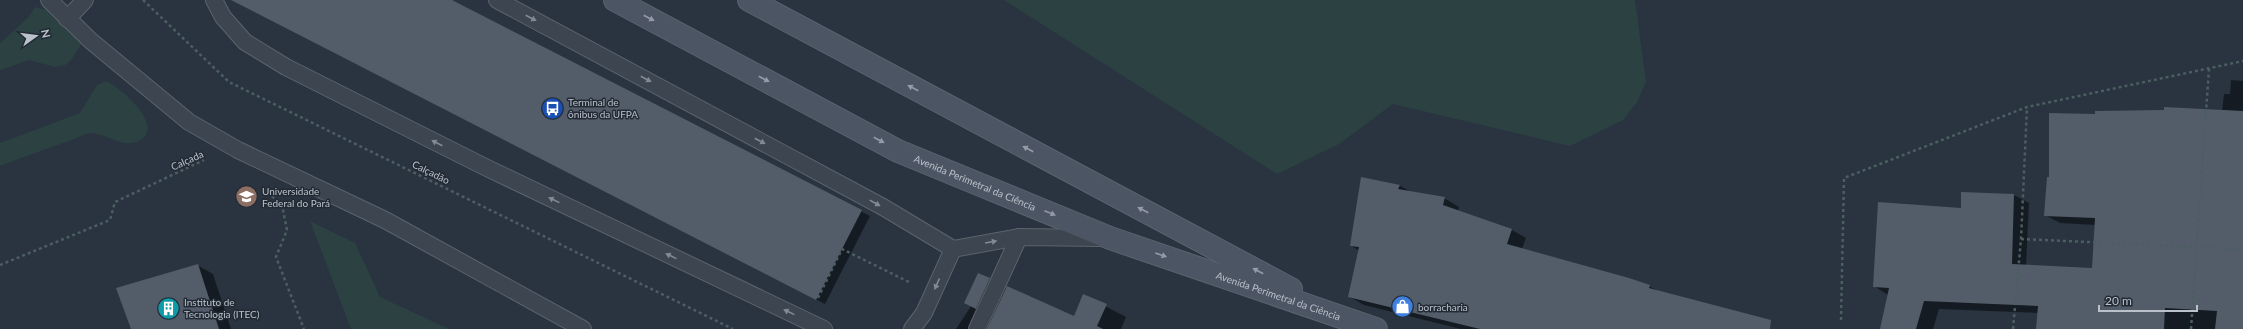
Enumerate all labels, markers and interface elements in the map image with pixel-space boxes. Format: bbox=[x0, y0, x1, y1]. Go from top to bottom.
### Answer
one-way arrow bbox=[525, 15, 537, 21]
one-way arrow bbox=[643, 15, 655, 22]
north arrow bbox=[16, 16, 56, 56]
text: N bbox=[39, 28, 54, 39]
one-way arrow bbox=[640, 76, 652, 83]
one-way arrow bbox=[758, 76, 770, 83]
one-way arrow bbox=[907, 85, 919, 91]
bus stop icon: Terminal de ônibus da UFPA bbox=[539, 95, 565, 121]
place label: Terminal de ônibus da UFPA bbox=[568, 96, 638, 120]
one-way arrow bbox=[755, 137, 766, 144]
one-way arrow bbox=[873, 137, 884, 144]
one-way arrow bbox=[432, 140, 443, 146]
one-way arrow bbox=[1022, 146, 1034, 153]
street label: Calçada bbox=[169, 148, 205, 172]
street label: Avenida Perimetral da Ciência bbox=[912, 152, 1038, 213]
street label: Calçadão bbox=[410, 158, 452, 186]
school or university icon: Universidade Federal do Pará bbox=[233, 184, 259, 210]
place label: Universidade Federal do Pará bbox=[262, 185, 330, 209]
one-way arrow bbox=[548, 197, 560, 203]
one-way arrow bbox=[869, 199, 881, 206]
one-way arrow bbox=[1137, 207, 1148, 214]
one-way arrow bbox=[1044, 210, 1055, 216]
one-way arrow bbox=[985, 239, 997, 245]
one-way arrow bbox=[1155, 252, 1167, 258]
one-way arrow bbox=[666, 253, 677, 259]
one-way arrow bbox=[1252, 268, 1263, 274]
street label: Avenida Perimetral da Ciência bbox=[1215, 269, 1342, 322]
one-way arrow bbox=[934, 279, 940, 290]
scale bar bbox=[2099, 287, 2197, 313]
text: 20 m bbox=[2105, 293, 2132, 308]
shop icon: borracharia bbox=[1390, 294, 1416, 320]
building icon: Instituto de Tecnologia (ITEC) bbox=[155, 295, 181, 321]
place label: Instituto de Tecnologia (ITEC) bbox=[184, 296, 260, 320]
place label: borracharia bbox=[1418, 301, 1468, 313]
one-way arrow bbox=[783, 309, 794, 315]

